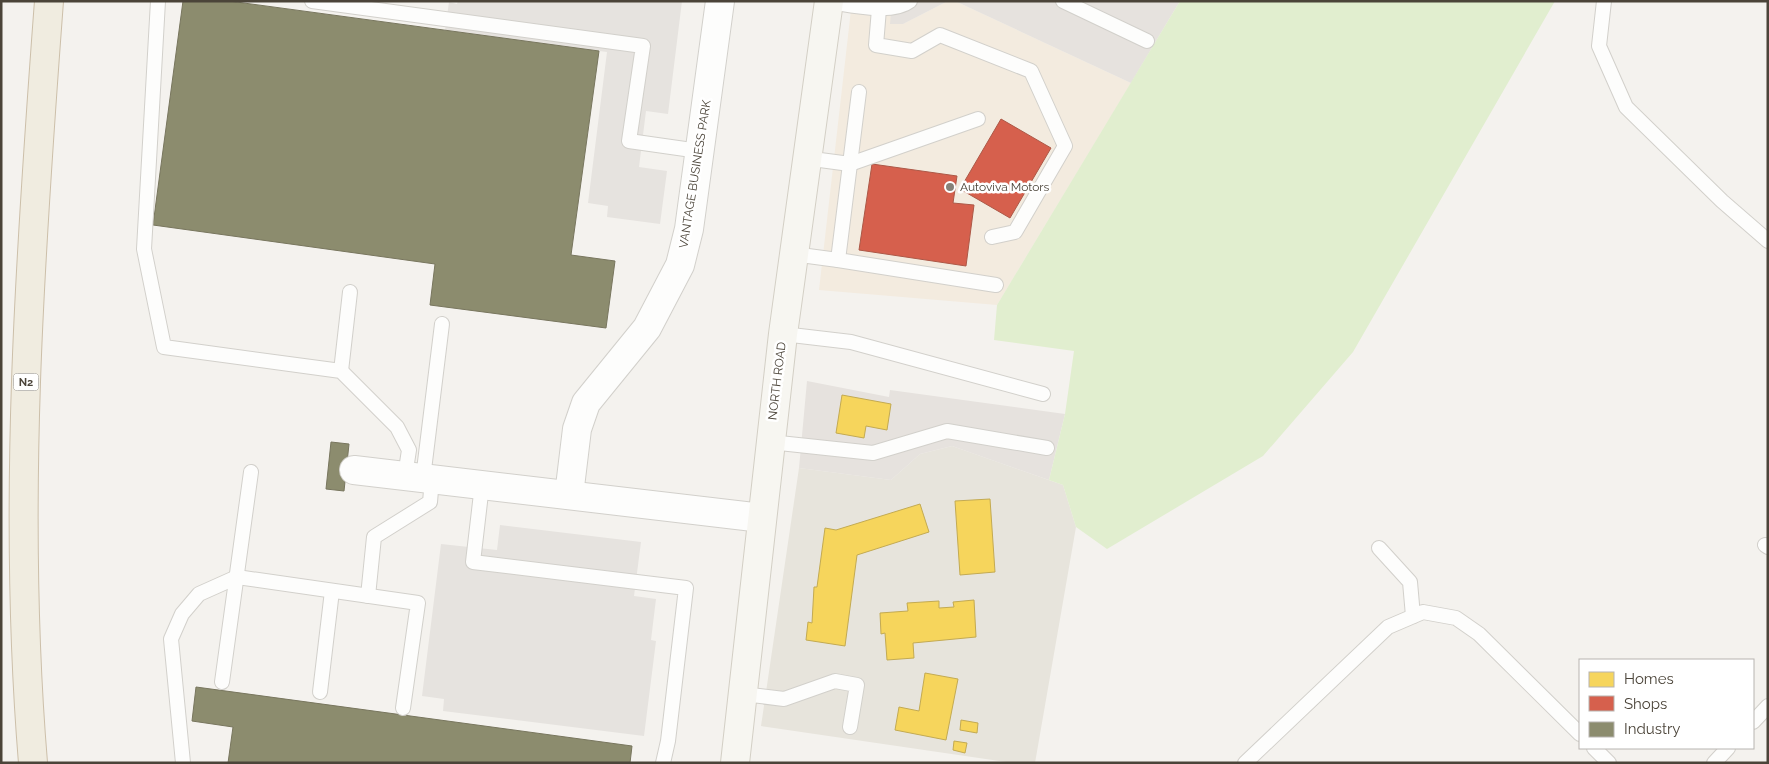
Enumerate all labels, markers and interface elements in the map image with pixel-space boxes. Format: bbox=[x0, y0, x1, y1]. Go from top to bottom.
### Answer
street label: VANTAGE BUSINESS PARK bbox=[676, 99, 714, 249]
place label: Autoviva Motors bbox=[960, 180, 1050, 194]
marker: Autoviva Motors bbox=[944, 181, 956, 193]
street label: NORTH ROAD bbox=[765, 341, 789, 421]
road number: N2 bbox=[14, 374, 38, 391]
legend bbox=[1579, 659, 1754, 749]
text: Homes bbox=[1624, 670, 1674, 688]
text: Shops bbox=[1624, 695, 1667, 713]
text: Industry bbox=[1624, 720, 1680, 738]

